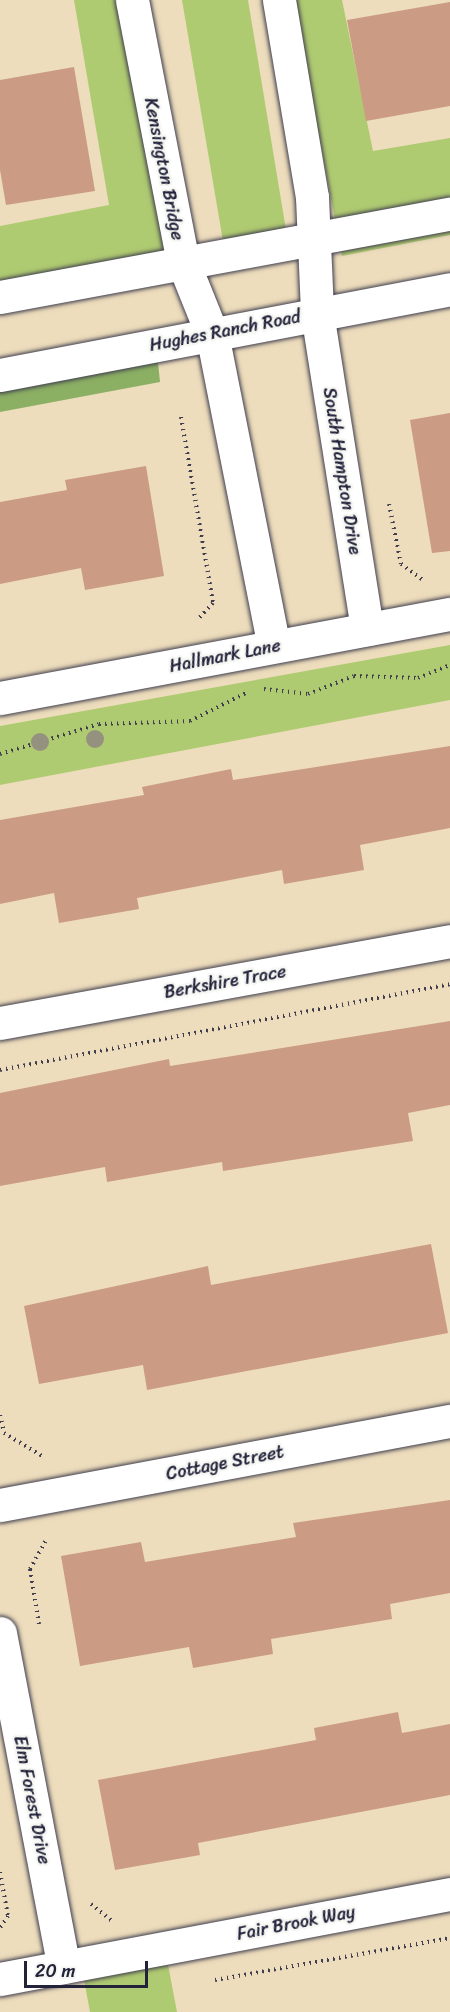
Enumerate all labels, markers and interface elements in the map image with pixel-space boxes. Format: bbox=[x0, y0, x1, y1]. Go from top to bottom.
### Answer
street label: Kensington Bridge bbox=[140, 96, 188, 242]
street label: Hughes Ranch Road bbox=[148, 306, 302, 356]
street label: South Hampton Drive bbox=[318, 386, 366, 556]
street label: Hallmark Lane bbox=[168, 635, 282, 677]
street label: Berkshire Trace bbox=[163, 961, 287, 1003]
street label: Cottage Street bbox=[165, 1441, 285, 1485]
street label: Elm Forest Drive bbox=[9, 1734, 55, 1866]
street label: Fair Brook Way bbox=[235, 1901, 357, 1945]
scale bar bbox=[27, 1949, 152, 1987]
text: 20 m bbox=[35, 1955, 75, 1987]

